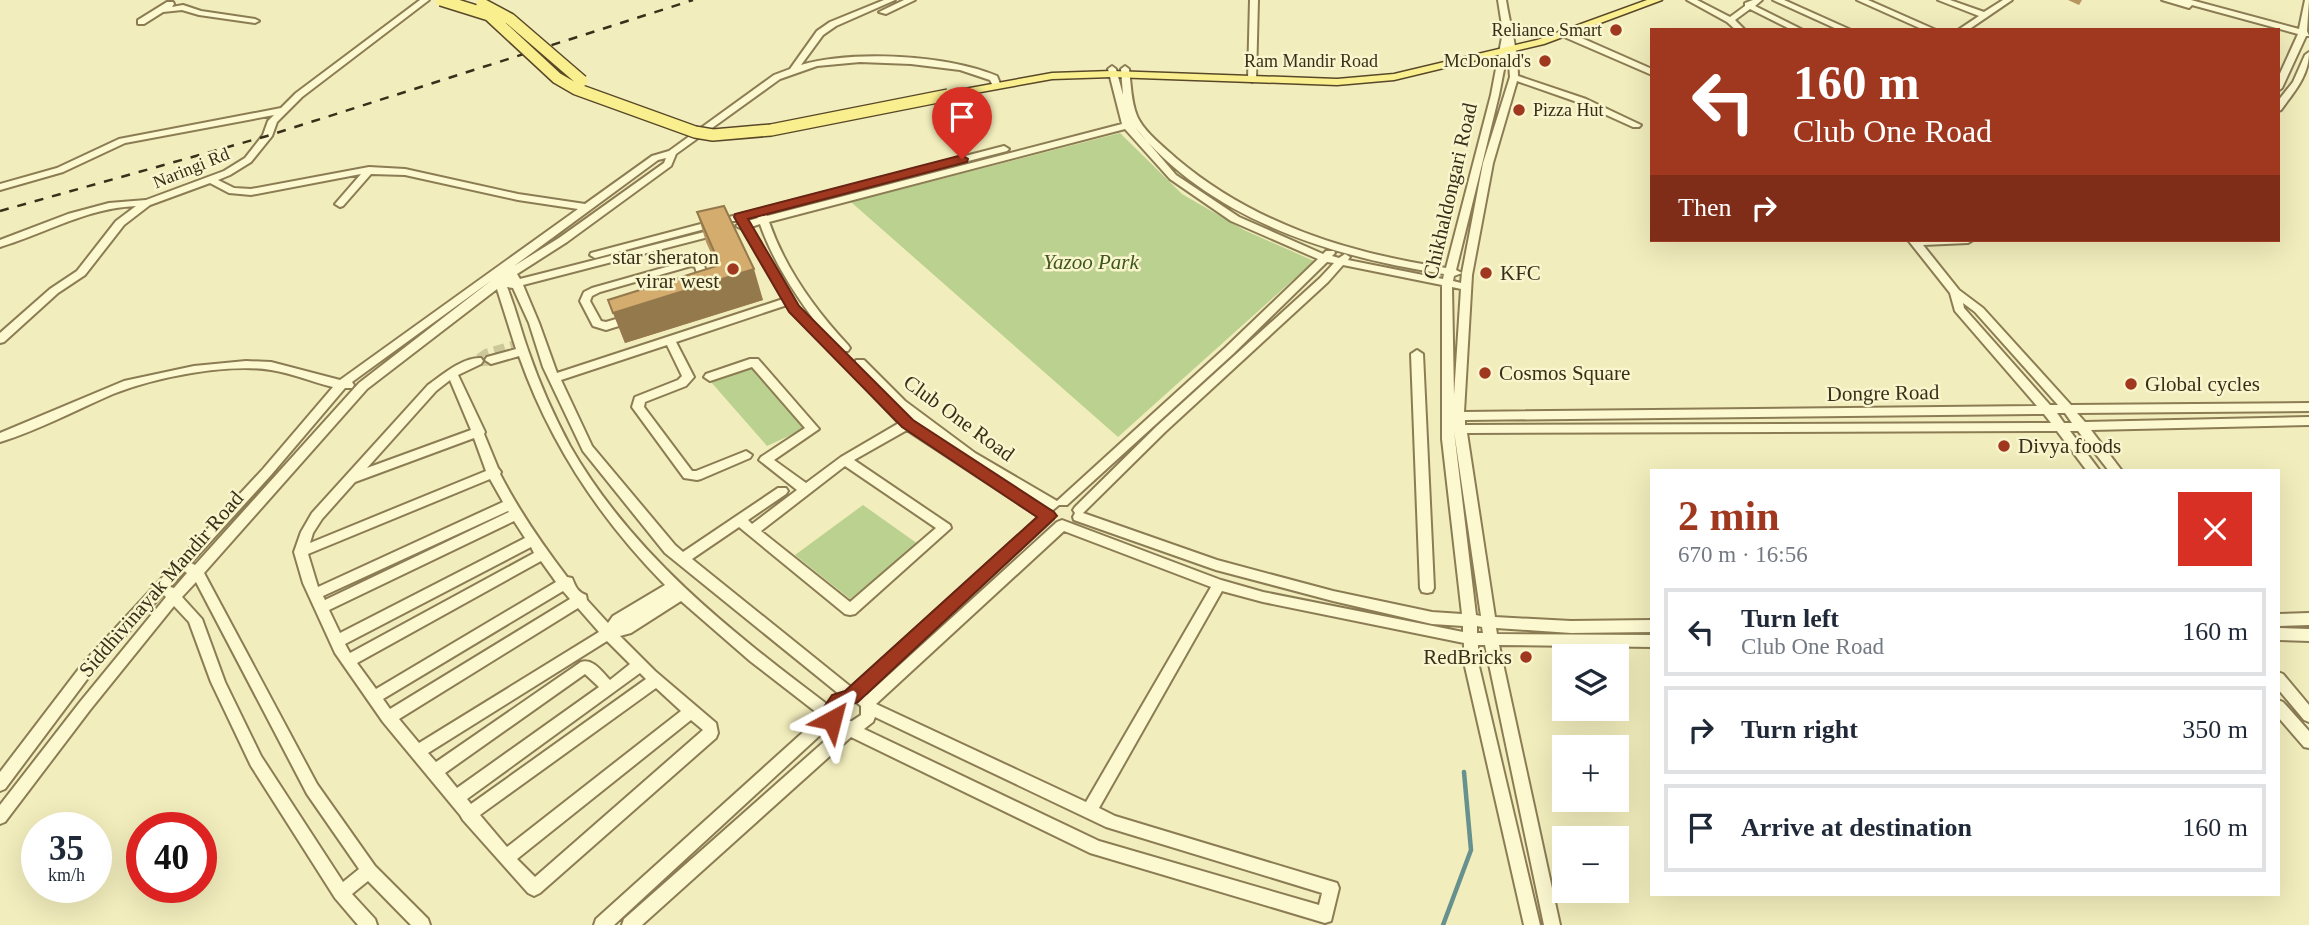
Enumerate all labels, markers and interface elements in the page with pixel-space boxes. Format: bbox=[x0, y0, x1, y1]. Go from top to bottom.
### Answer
place label: Reliance Smart bbox=[1492, 20, 1602, 40]
marker: Reliance Smart bbox=[1608, 22, 1624, 38]
street label: Ram Mandir Road bbox=[1244, 51, 1378, 71]
place label: McDonald's bbox=[1444, 51, 1531, 71]
marker: McDonald's bbox=[1537, 53, 1553, 69]
text: 160 m bbox=[1793, 55, 1920, 110]
icon: left bbox=[1678, 56, 1769, 147]
pin bbox=[932, 87, 992, 159]
icon: arrive bbox=[943, 98, 981, 136]
street label: Chikhaldongari Road bbox=[1418, 100, 1482, 282]
place label: Pizza Hut bbox=[1533, 100, 1603, 120]
marker: Pizza Hut bbox=[1511, 102, 1527, 118]
text: Club One Road bbox=[1793, 113, 1992, 149]
street label: Naringi Rd bbox=[150, 144, 232, 192]
icon: right bbox=[1745, 189, 1783, 227]
text: Then bbox=[1678, 193, 1731, 222]
place label: star sheraton virar west bbox=[612, 245, 719, 293]
park label: Yazoo Park bbox=[1043, 250, 1139, 274]
marker: star sheraton virar west bbox=[725, 261, 741, 277]
place label: KFC bbox=[1500, 261, 1541, 285]
marker: KFC bbox=[1478, 265, 1494, 281]
place label: Cosmos Square bbox=[1499, 361, 1630, 385]
marker: Cosmos Square bbox=[1477, 365, 1493, 381]
street label: Club One Road bbox=[899, 370, 1019, 466]
place label: Global cycles bbox=[2145, 372, 2260, 396]
marker: Global cycles bbox=[2123, 376, 2139, 392]
street label: Dongre Road bbox=[1827, 380, 1940, 406]
place label: Divya foods bbox=[2018, 434, 2121, 458]
marker: Divya foods bbox=[1996, 438, 2012, 454]
street label: Siddhivinayak Mandir Road bbox=[74, 486, 248, 682]
button: close bbox=[2178, 492, 2252, 566]
text: 2 min bbox=[1678, 493, 1780, 539]
text: 670 m · 16:56 bbox=[1678, 542, 1808, 567]
text: Turn left bbox=[1741, 604, 1839, 633]
icon: left bbox=[1682, 613, 1720, 651]
text: 160 m bbox=[2182, 617, 2248, 646]
text: Club One Road bbox=[1741, 634, 1884, 659]
map controls bbox=[1552, 644, 1629, 903]
button: layers bbox=[1552, 644, 1629, 721]
place label: RedBricks bbox=[1423, 645, 1512, 669]
marker: RedBricks bbox=[1518, 649, 1534, 665]
position arrow bbox=[795, 683, 869, 757]
icon: right bbox=[1682, 711, 1720, 749]
text: Turn right bbox=[1741, 715, 1858, 744]
text: 350 m bbox=[2182, 715, 2248, 744]
button: + bbox=[1552, 735, 1629, 812]
icon: arrive bbox=[1682, 809, 1720, 847]
speed limit sign: 40 bbox=[126, 812, 217, 903]
text: Arrive at destination bbox=[1741, 813, 1972, 842]
text: 160 m bbox=[2182, 813, 2248, 842]
button: − bbox=[1552, 826, 1629, 903]
text: 35 bbox=[49, 829, 84, 868]
text: km/h bbox=[48, 865, 85, 885]

